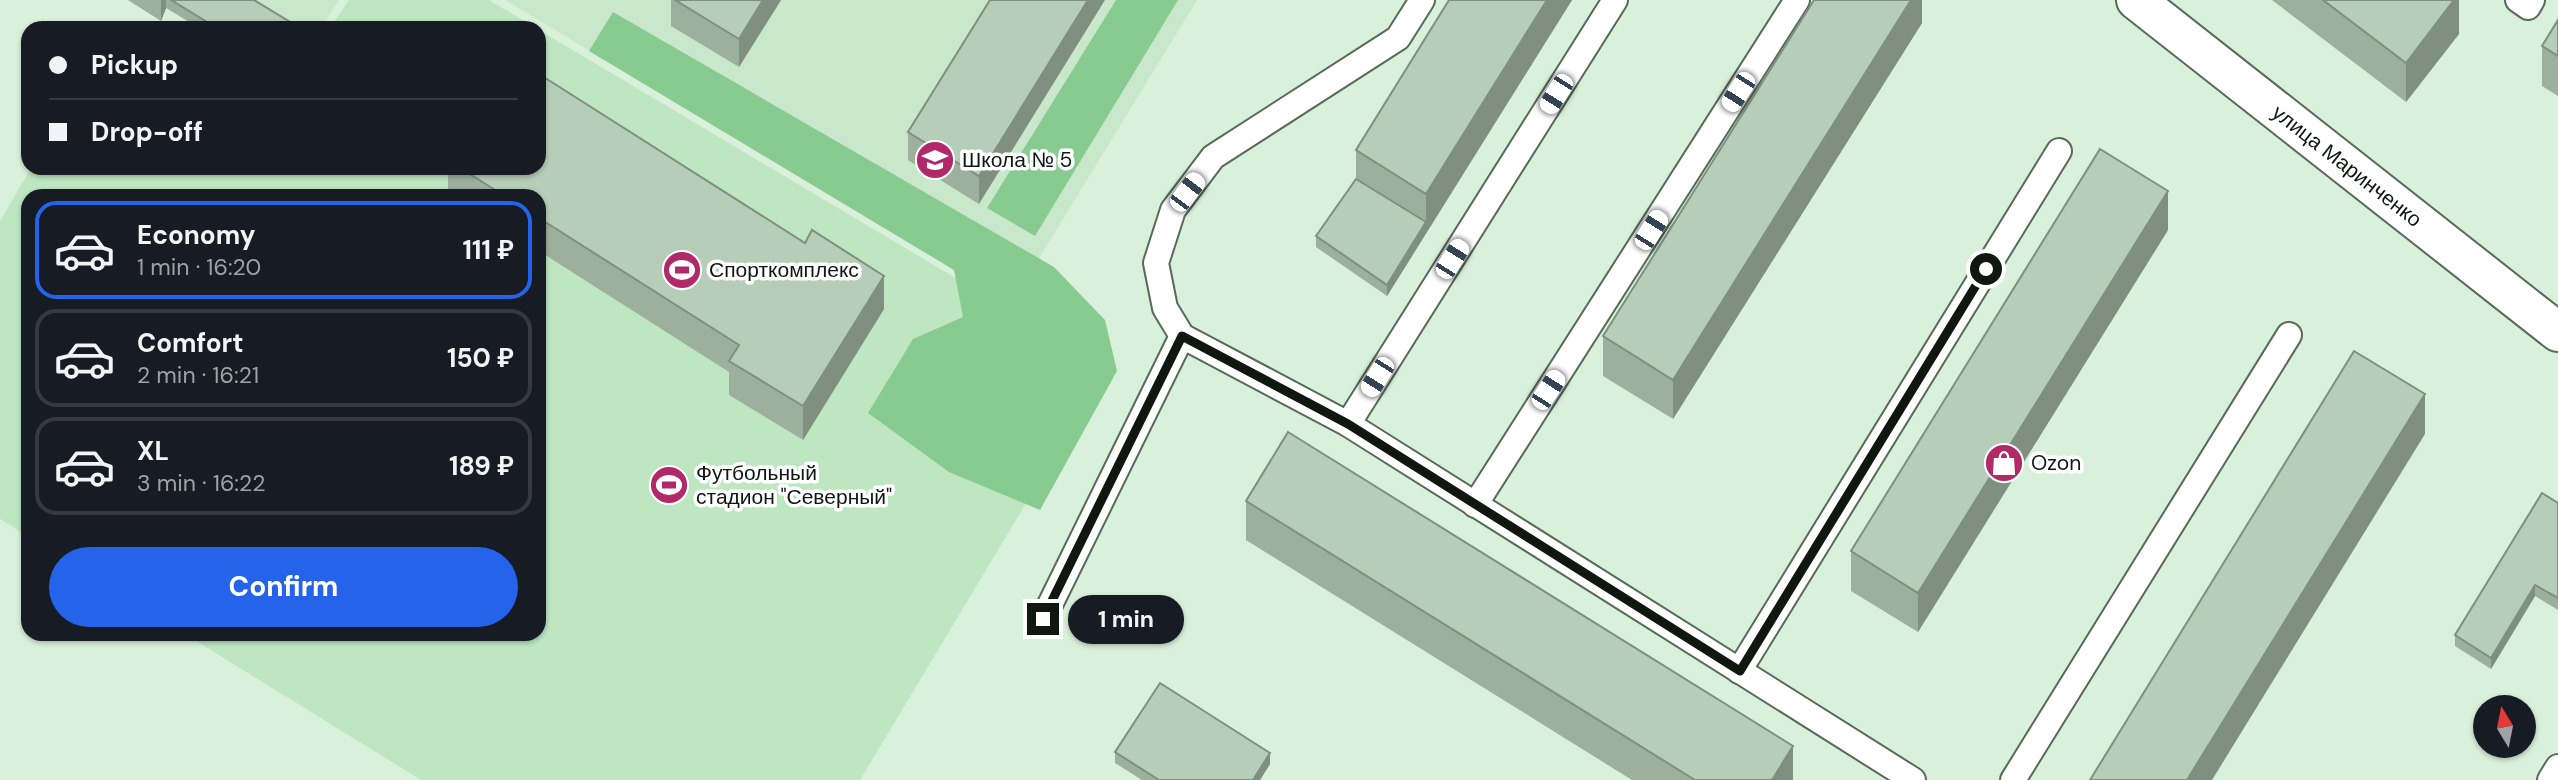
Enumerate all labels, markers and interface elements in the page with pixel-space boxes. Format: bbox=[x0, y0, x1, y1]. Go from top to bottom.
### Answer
text: Pickup bbox=[91, 48, 178, 82]
car bbox=[1718, 69, 1759, 115]
car bbox=[1536, 71, 1577, 117]
street label: улица Маринченко bbox=[2266, 99, 2428, 233]
text: Drop-off bbox=[91, 115, 203, 149]
school or university icon: Школа № 5 bbox=[914, 139, 956, 181]
place label: Школа № 5 bbox=[962, 146, 1072, 174]
car bbox=[1166, 169, 1209, 215]
car bbox=[1631, 207, 1672, 253]
text: Economy bbox=[137, 218, 255, 252]
icon: car bbox=[53, 219, 116, 282]
text: 111 ₽ bbox=[462, 233, 514, 267]
car bbox=[1432, 236, 1473, 282]
sports icon: Спорткомплекс bbox=[661, 249, 703, 291]
text: 1 min · 16:20 bbox=[137, 252, 261, 282]
route start bbox=[1970, 253, 2002, 285]
place label: Спорткомплекс bbox=[709, 256, 859, 284]
text: Comfort bbox=[137, 326, 243, 360]
icon: car bbox=[53, 327, 116, 390]
text: 150 ₽ bbox=[447, 341, 514, 375]
car bbox=[1357, 354, 1398, 400]
text: 2 min · 16:21 bbox=[137, 360, 259, 390]
car bbox=[1528, 367, 1569, 413]
text: XL bbox=[137, 434, 169, 468]
icon: car bbox=[53, 435, 116, 498]
shop icon: Ozon bbox=[1983, 442, 2025, 484]
text: 189 ₽ bbox=[449, 449, 514, 483]
place label: Ozon bbox=[2031, 449, 2081, 477]
place label: Футбольный стадион "Северный" bbox=[696, 459, 892, 511]
sports icon: Футбольный стадион "Северный" bbox=[648, 464, 690, 506]
text: 3 min · 16:22 bbox=[137, 468, 265, 498]
button: Confirm bbox=[49, 547, 518, 627]
callout: 1 min bbox=[1068, 594, 1183, 644]
route end bbox=[1027, 603, 1059, 635]
text: 1 min bbox=[1098, 604, 1154, 634]
north arrow bbox=[2473, 695, 2536, 758]
map controls bbox=[2473, 695, 2536, 758]

